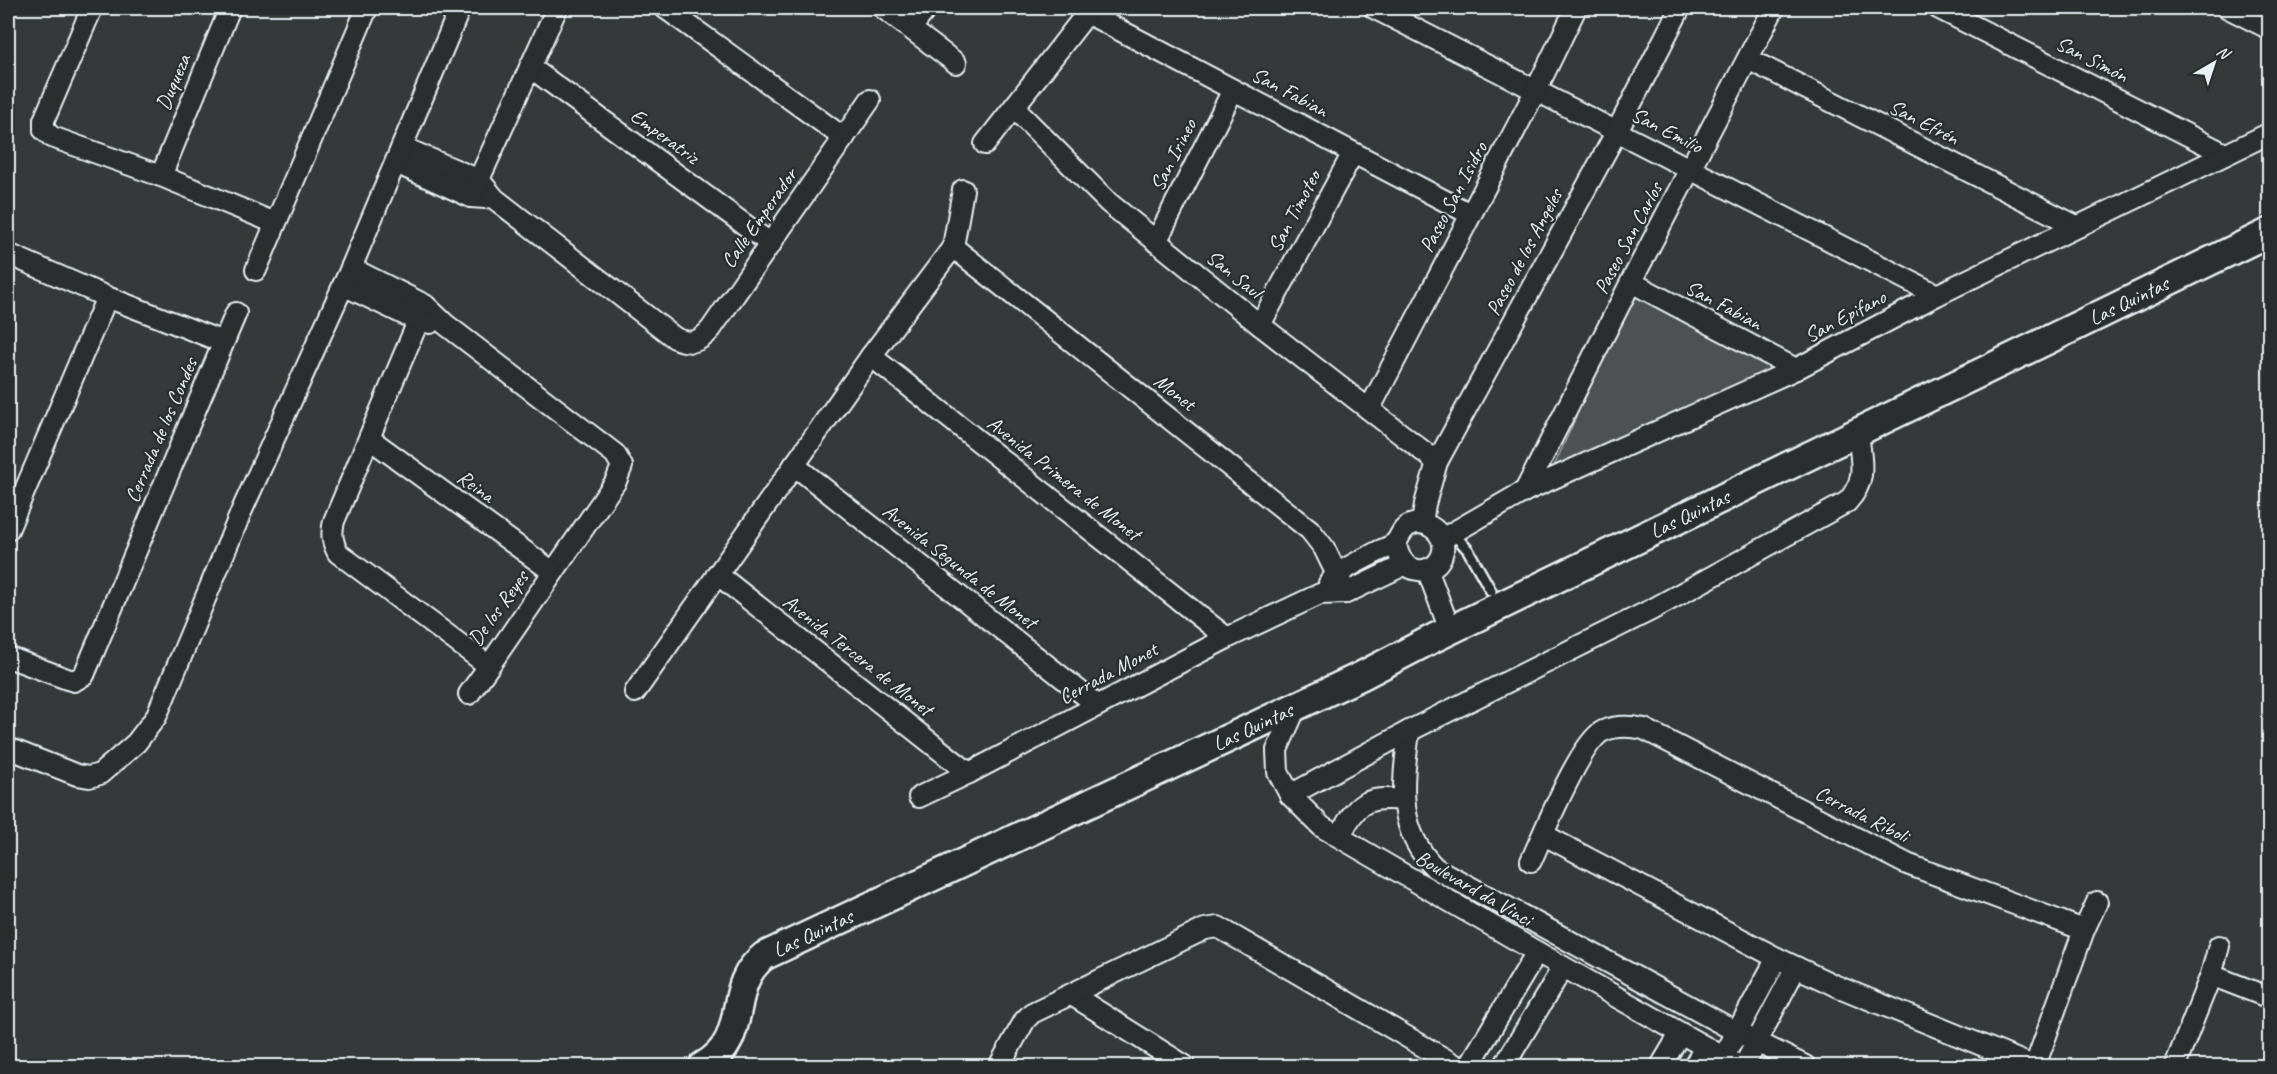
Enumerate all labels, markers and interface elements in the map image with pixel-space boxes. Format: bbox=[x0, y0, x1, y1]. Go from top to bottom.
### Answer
street label: San Simón bbox=[2052, 30, 2133, 88]
north arrow bbox=[2184, 33, 2244, 93]
text: N bbox=[2213, 41, 2235, 65]
street label: Duqueza bbox=[150, 48, 197, 114]
street label: San Fabian bbox=[1247, 61, 1334, 124]
street label: San Efrén bbox=[1885, 93, 1964, 151]
street label: San Emilio bbox=[1627, 101, 1708, 160]
street label: Emperatriz bbox=[626, 102, 706, 170]
street label: San Irineo bbox=[1144, 113, 1203, 195]
street label: Paseo San Isidro bbox=[1413, 136, 1494, 257]
street label: Calle Emperador bbox=[715, 161, 804, 273]
street label: San Timoteo bbox=[1262, 163, 1328, 256]
street label: Paseo San Carlos bbox=[1588, 176, 1669, 298]
street label: Paseo de los Angeles bbox=[1480, 183, 1569, 320]
street label: San Saul bbox=[1201, 244, 1270, 306]
street label: Las Quintas bbox=[2085, 270, 2174, 331]
street label: San Fabian bbox=[1681, 274, 1768, 337]
street label: San Epifano bbox=[1800, 283, 1891, 348]
street label: Cerrada de los Condes bbox=[119, 352, 204, 506]
street label: Monet bbox=[1149, 368, 1203, 418]
street label: Avenida Primera de Monet bbox=[982, 410, 1148, 548]
street label: Reina bbox=[452, 464, 502, 510]
street label: Las Quintas bbox=[1646, 483, 1735, 544]
street label: Avenida Segunda de Monet bbox=[878, 498, 1045, 636]
street label: De los Reyes bbox=[462, 564, 535, 651]
street label: Avenida Tercera de Monet bbox=[778, 588, 941, 723]
street label: Cerrada Monet bbox=[1054, 635, 1164, 710]
street label: Las Quintas bbox=[1209, 696, 1298, 757]
street label: Cerrada Riboli bbox=[1811, 779, 1916, 850]
street label: Boulevard da Vinci bbox=[1411, 844, 1540, 933]
street label: Las Quintas bbox=[769, 903, 858, 963]

